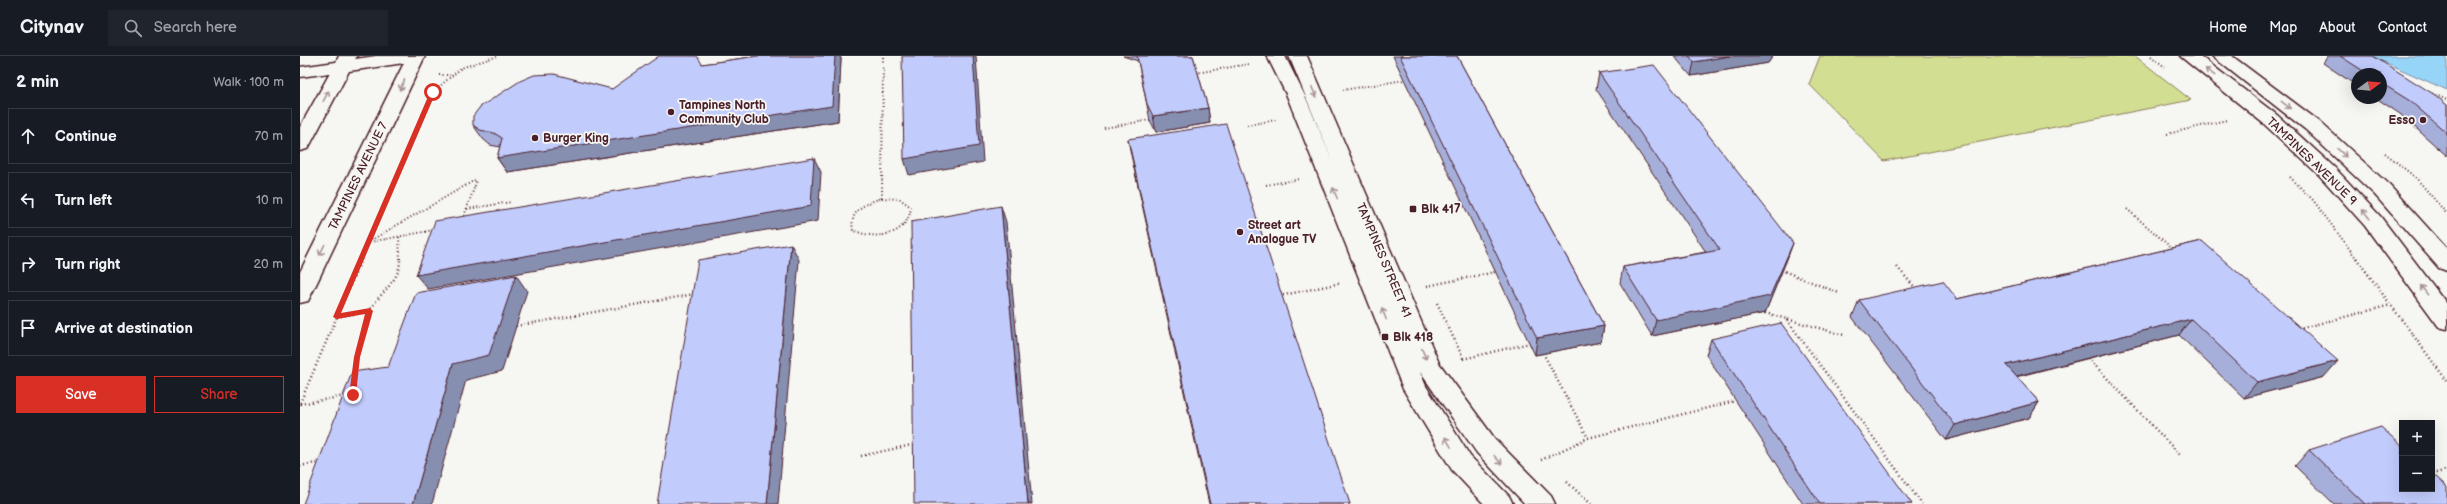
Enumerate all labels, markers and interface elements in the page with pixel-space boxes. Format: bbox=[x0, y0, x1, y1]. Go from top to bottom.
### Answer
search box bbox=[108, 10, 388, 46]
text: Citynav bbox=[20, 16, 84, 39]
icon: search bbox=[122, 17, 144, 39]
text: Search here bbox=[154, 18, 237, 37]
text: Home bbox=[2209, 19, 2247, 36]
text: Map bbox=[2269, 19, 2297, 36]
text: About bbox=[2319, 19, 2356, 36]
text: Contact bbox=[2378, 19, 2427, 36]
one-way arrow bbox=[2205, 68, 2216, 76]
north arrow bbox=[2351, 68, 2387, 104]
text: 2 min bbox=[16, 72, 59, 92]
text: Walk · 100 m bbox=[213, 74, 284, 90]
one-way arrow bbox=[398, 79, 405, 91]
route start bbox=[424, 83, 442, 101]
one-way arrow bbox=[1310, 85, 1318, 97]
one-way arrow bbox=[323, 91, 331, 103]
place label: Tampines North Community Club bbox=[679, 98, 769, 127]
one-way arrow bbox=[2280, 101, 2291, 109]
marker: Tampines North Community Club bbox=[666, 107, 676, 117]
place label: Esso bbox=[2389, 113, 2415, 128]
street label: TAMPINES AVENUE 9 bbox=[2263, 114, 2360, 208]
marker: Esso bbox=[2418, 115, 2428, 125]
street label: TAMPINES AVENUE 7 bbox=[326, 120, 391, 233]
icon: ahead bbox=[17, 125, 39, 147]
text: Continue bbox=[55, 127, 117, 146]
text: 70 m bbox=[255, 128, 283, 144]
place label: Burger King bbox=[543, 131, 609, 146]
marker: Burger King bbox=[530, 133, 540, 143]
one-way arrow bbox=[2337, 148, 2347, 158]
one-way arrow bbox=[1331, 188, 1339, 200]
icon: left bbox=[17, 189, 39, 211]
text: Turn left bbox=[55, 191, 112, 210]
text: 10 m bbox=[256, 192, 283, 208]
street label: TAMPINES STREET 41 bbox=[1353, 201, 1415, 320]
place label: Blk 417 bbox=[1421, 202, 1461, 217]
marker: Blk 417 bbox=[1408, 204, 1418, 214]
one-way arrow bbox=[2361, 209, 2370, 220]
place label: Street art Analogue TV bbox=[1247, 218, 1317, 247]
marker: Street art Analogue TV bbox=[1235, 227, 1245, 237]
one-way arrow bbox=[318, 243, 325, 255]
icon: right bbox=[17, 253, 39, 275]
text: Turn right bbox=[55, 255, 120, 274]
text: 20 m bbox=[253, 256, 283, 272]
one-way arrow bbox=[2420, 285, 2428, 296]
one-way arrow bbox=[1380, 308, 1387, 320]
icon: arrive bbox=[17, 317, 39, 339]
text: Arrive at destination bbox=[55, 319, 193, 338]
place label: Blk 418 bbox=[1393, 330, 1433, 345]
marker: Blk 418 bbox=[1380, 332, 1390, 342]
one-way arrow bbox=[1420, 347, 1428, 359]
button: Save bbox=[16, 376, 146, 413]
button: Share bbox=[154, 376, 284, 413]
route end bbox=[344, 386, 362, 404]
map controls bbox=[2399, 420, 2435, 492]
button: + bbox=[2399, 420, 2435, 456]
one-way arrow bbox=[1444, 437, 1452, 448]
one-way arrow bbox=[1493, 454, 1502, 464]
button: − bbox=[2399, 456, 2435, 492]

